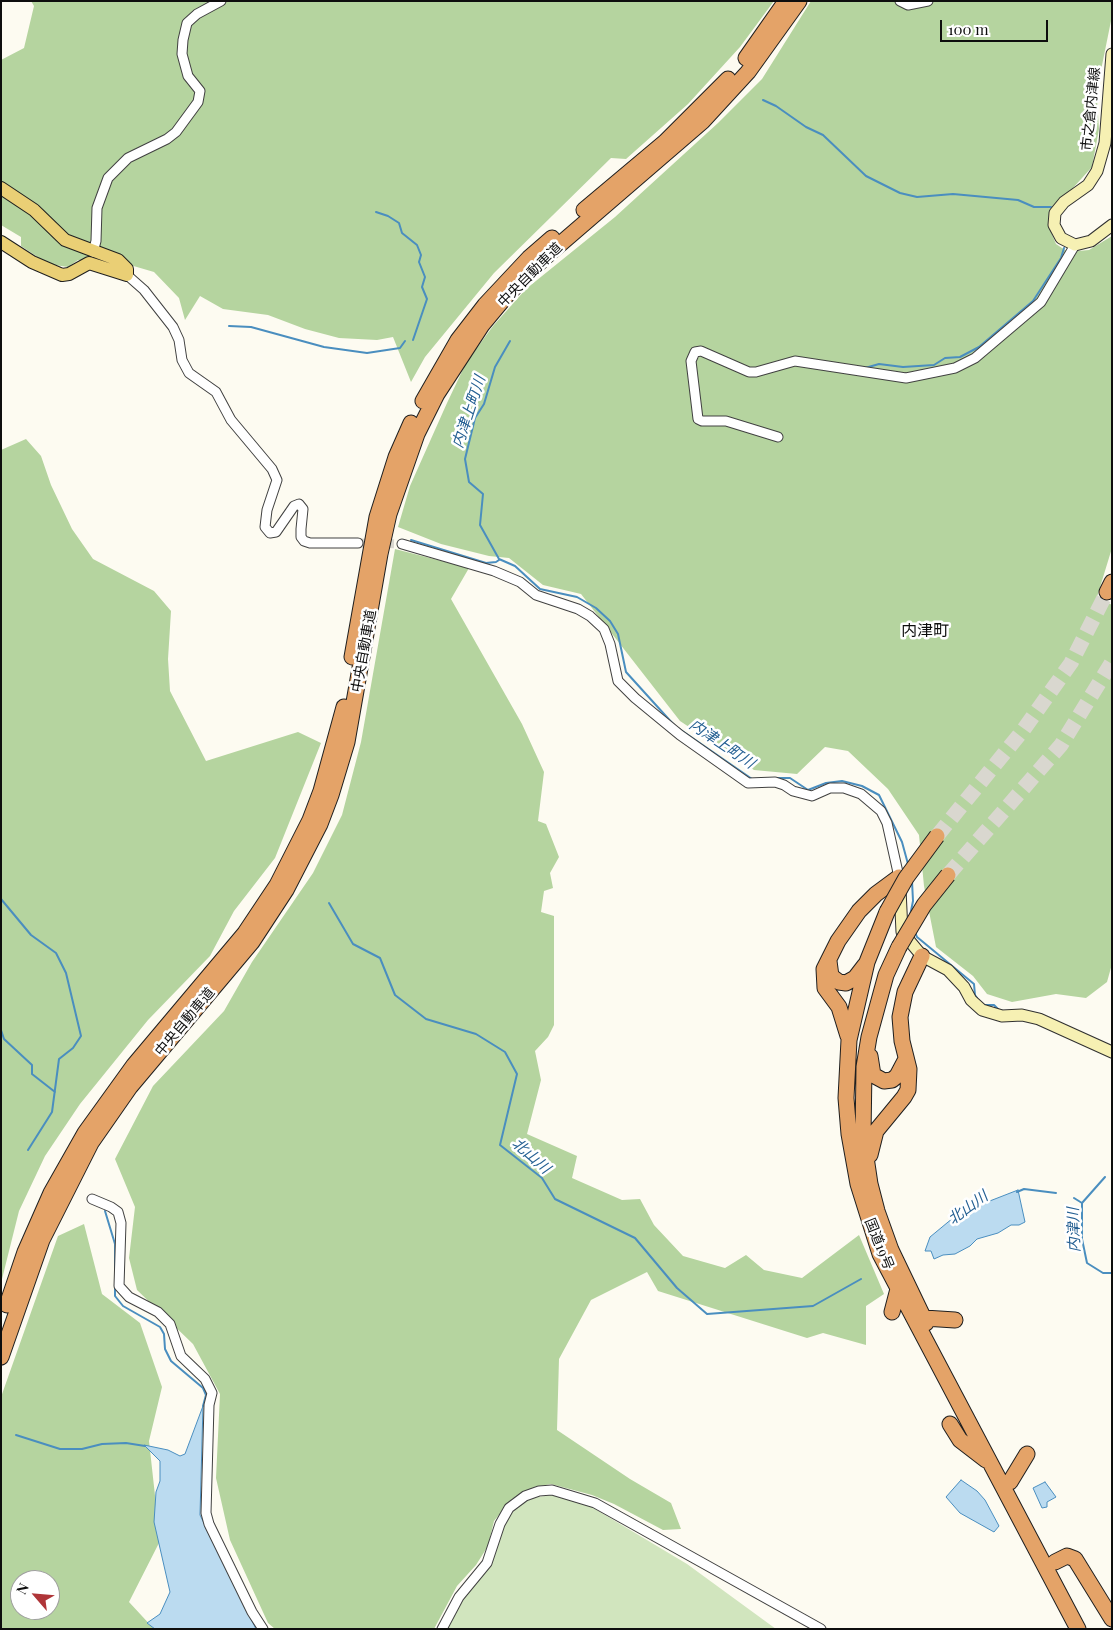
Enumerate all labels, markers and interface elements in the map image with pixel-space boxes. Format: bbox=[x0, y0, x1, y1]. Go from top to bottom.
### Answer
scale bar bbox=[943, 10, 1050, 42]
text: 100 m bbox=[948, 19, 989, 39]
street label: 市之倉内津線 bbox=[1078, 66, 1104, 152]
street label: 中央自動車道 bbox=[494, 239, 566, 311]
water label: 内津上町川 bbox=[449, 374, 489, 450]
street label: 中央自動車道 bbox=[348, 608, 380, 694]
district label: 内津町 bbox=[901, 621, 949, 641]
water label: 内津上町川 bbox=[686, 716, 758, 772]
street label: 中央自動車道 bbox=[152, 984, 218, 1060]
water label: 北山川 bbox=[508, 1134, 554, 1178]
water label: 北山川 bbox=[945, 1187, 991, 1229]
water label: 内津川 bbox=[1064, 1207, 1084, 1253]
street label: 国道19号 bbox=[861, 1216, 897, 1272]
north arrow bbox=[10, 1570, 60, 1620]
text: N bbox=[11, 1580, 33, 1597]

